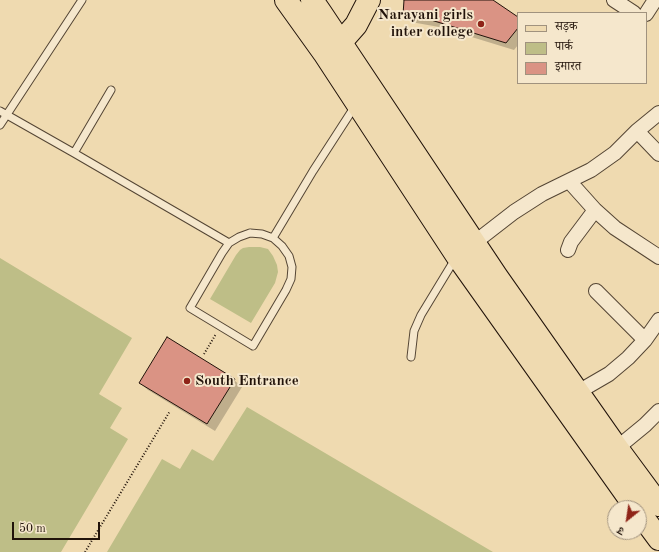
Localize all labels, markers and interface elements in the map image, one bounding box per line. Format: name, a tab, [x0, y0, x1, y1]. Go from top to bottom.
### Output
place label: Narayani girls inter college	[378, 6, 473, 41]
legend	[517, 12, 647, 84]
marker: Narayani girls inter college	[476, 19, 486, 29]
text: सड़क	[555, 21, 578, 33]
text: पार्क	[555, 41, 573, 53]
text: इमारत	[555, 61, 581, 73]
place label: South Entrance	[195, 372, 299, 390]
marker: South Entrance	[182, 376, 192, 386]
north arrow	[607, 500, 647, 540]
scale bar	[14, 514, 102, 540]
text: 50 m	[19, 523, 46, 535]
text: उ	[616, 524, 626, 536]

